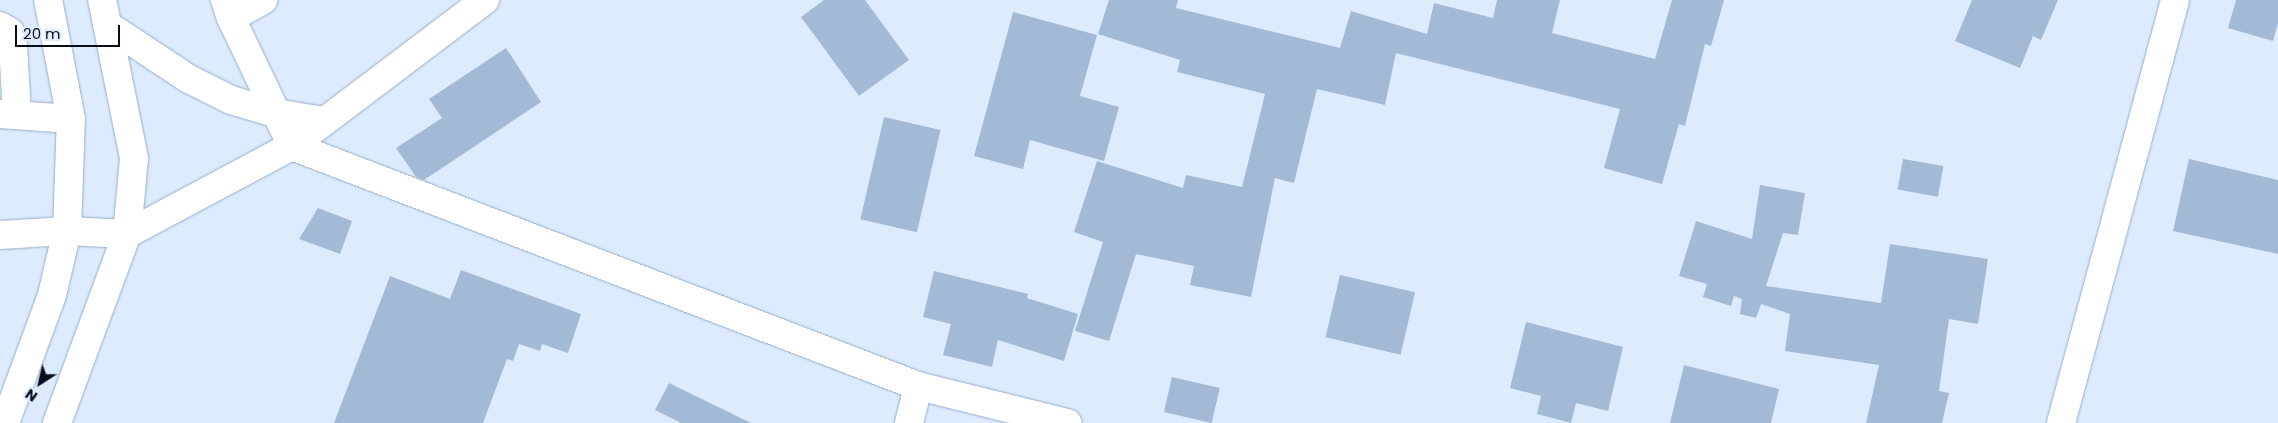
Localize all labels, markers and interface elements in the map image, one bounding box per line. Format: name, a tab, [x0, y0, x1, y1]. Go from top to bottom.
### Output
scale bar	[18, 15, 122, 47]
text: 20 m	[23, 23, 61, 44]
north arrow	[15, 358, 65, 408]
text: N	[21, 384, 41, 406]

